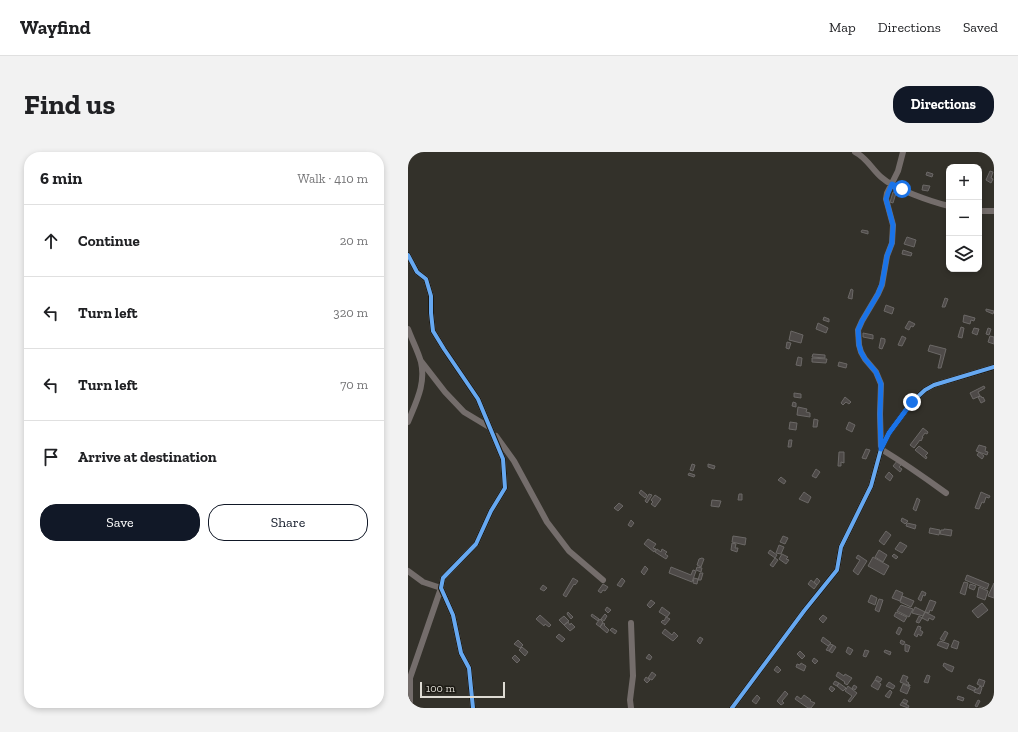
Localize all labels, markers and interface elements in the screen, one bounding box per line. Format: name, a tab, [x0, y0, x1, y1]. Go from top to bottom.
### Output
text: Wayfind	[20, 16, 91, 39]
text: Map	[829, 19, 856, 36]
text: Directions	[878, 19, 941, 36]
text: Saved	[963, 19, 998, 36]
button: Directions	[893, 86, 994, 123]
text: Find us	[24, 88, 115, 121]
map controls	[946, 164, 982, 272]
button: +	[946, 164, 982, 200]
text: 6 min	[40, 168, 82, 188]
text: Walk · 410 m	[298, 171, 368, 186]
route start	[893, 180, 911, 198]
button: −	[946, 200, 982, 236]
icon: ahead	[40, 230, 62, 252]
text: Continue	[78, 232, 140, 250]
text: 20 m	[340, 233, 368, 248]
button: layers	[946, 236, 982, 272]
icon: left	[40, 302, 62, 324]
text: Turn left	[78, 304, 138, 322]
text: 320 m	[333, 305, 368, 320]
icon: left	[40, 374, 62, 396]
text: Turn left	[78, 376, 138, 394]
text: 70 m	[340, 377, 368, 392]
route end	[903, 393, 921, 411]
icon: arrive	[40, 446, 62, 468]
text: Arrive at destination	[78, 448, 217, 466]
button: Save	[40, 504, 200, 541]
button: Share	[208, 504, 368, 541]
scale bar	[420, 680, 505, 699]
text: 100 m	[426, 682, 455, 695]

